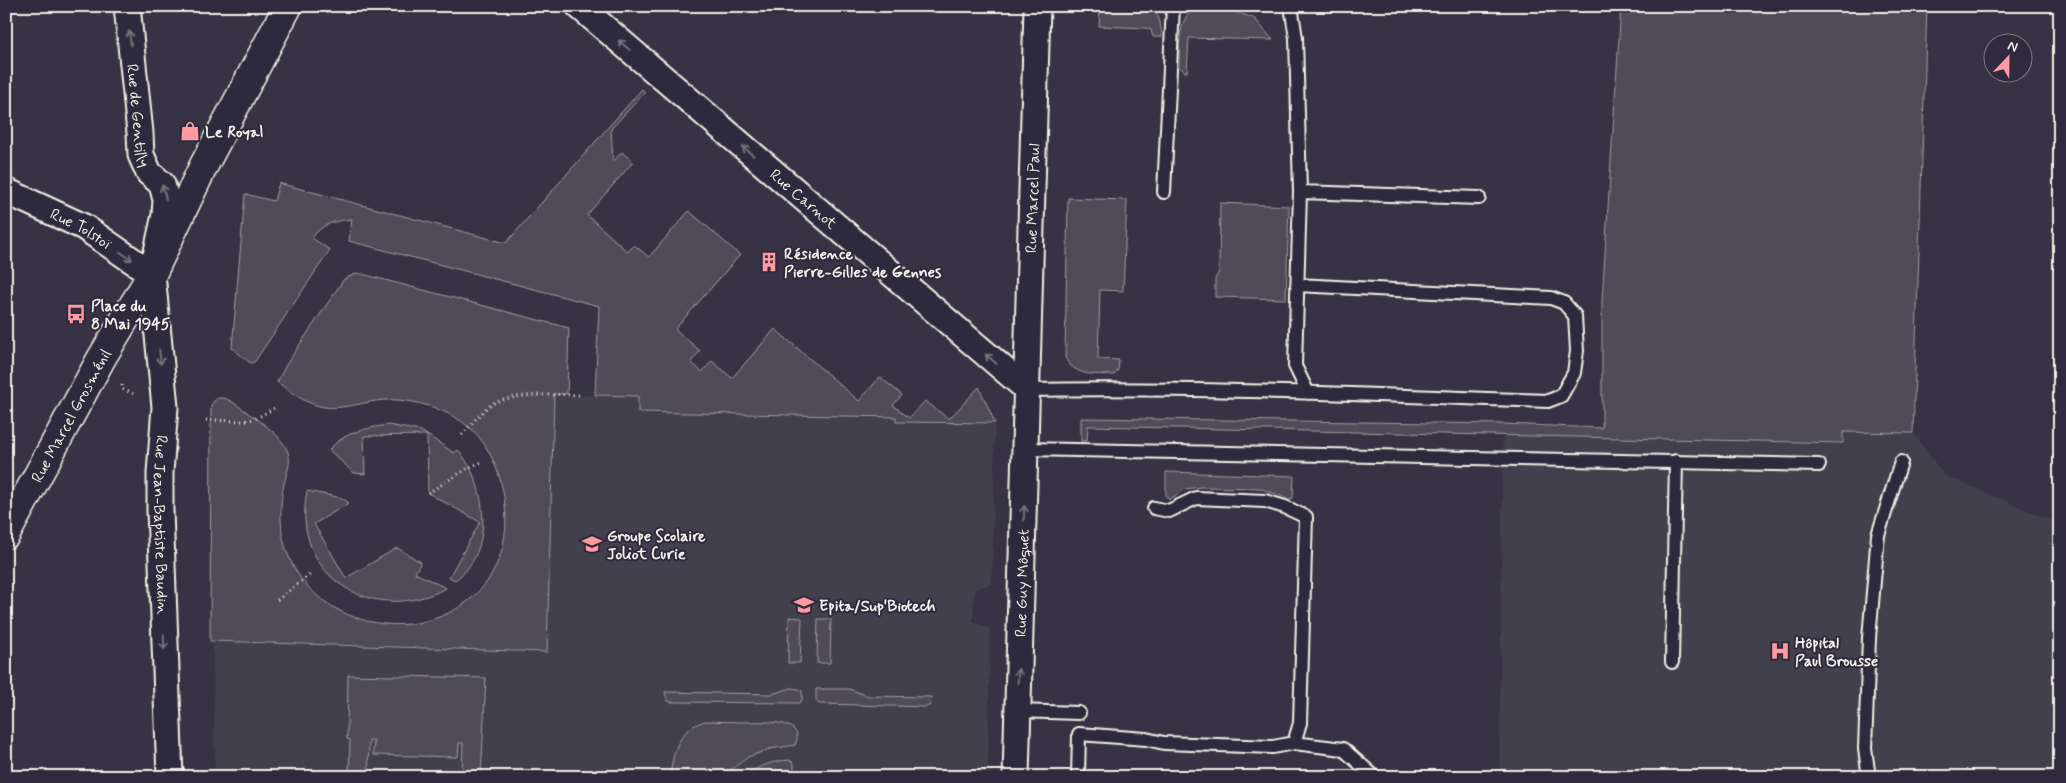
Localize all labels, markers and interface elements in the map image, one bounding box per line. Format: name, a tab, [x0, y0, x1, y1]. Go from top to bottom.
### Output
one-way arrow	[125, 31, 135, 47]
north arrow	[1984, 32, 2034, 82]
text: N	[2005, 37, 2020, 57]
one-way arrow	[618, 39, 631, 51]
street label: Rue de Gentilly	[121, 63, 154, 171]
shop icon: Le Royal	[179, 120, 201, 142]
place label: Le Royal	[205, 122, 264, 143]
street label: Rue Marcel Paul	[1021, 143, 1045, 253]
one-way arrow	[741, 145, 754, 156]
street label: Rue Carnot	[765, 165, 842, 235]
one-way arrow	[159, 184, 168, 200]
street label: Rue Tolstoï	[47, 204, 116, 255]
place label: Résidence Pierre-Gilles de Gennes	[784, 244, 942, 283]
one-way arrow	[118, 251, 132, 261]
building icon: Résidence Pierre-Gilles de Gennes	[758, 251, 780, 273]
place label: Place du 8 Mai 1945	[91, 296, 171, 335]
bus stop icon: Place du 8 Mai 1945	[65, 303, 87, 325]
street label: Rue Marcel Grosménil	[27, 345, 117, 487]
one-way arrow	[155, 349, 165, 365]
one-way arrow	[984, 353, 997, 365]
street label: Rue Jean-Baptiste Baudin	[148, 434, 173, 615]
one-way arrow	[1019, 505, 1029, 522]
place label: Groupe Scolaire Joliot Curie	[607, 526, 706, 565]
street label: Rue Guy Môquet	[1011, 529, 1035, 637]
school or university icon: Groupe Scolaire Joliot Curie	[581, 533, 603, 555]
school or university icon: Epita/Sup'Biotech	[793, 594, 815, 616]
place label: Epita/Sup'Biotech	[819, 596, 936, 617]
one-way arrow	[160, 633, 169, 649]
place label: Hôpital Paul Brousse	[1795, 633, 1878, 672]
hospital icon: Hôpital Paul Brousse	[1769, 640, 1791, 662]
one-way arrow	[1014, 668, 1023, 684]

